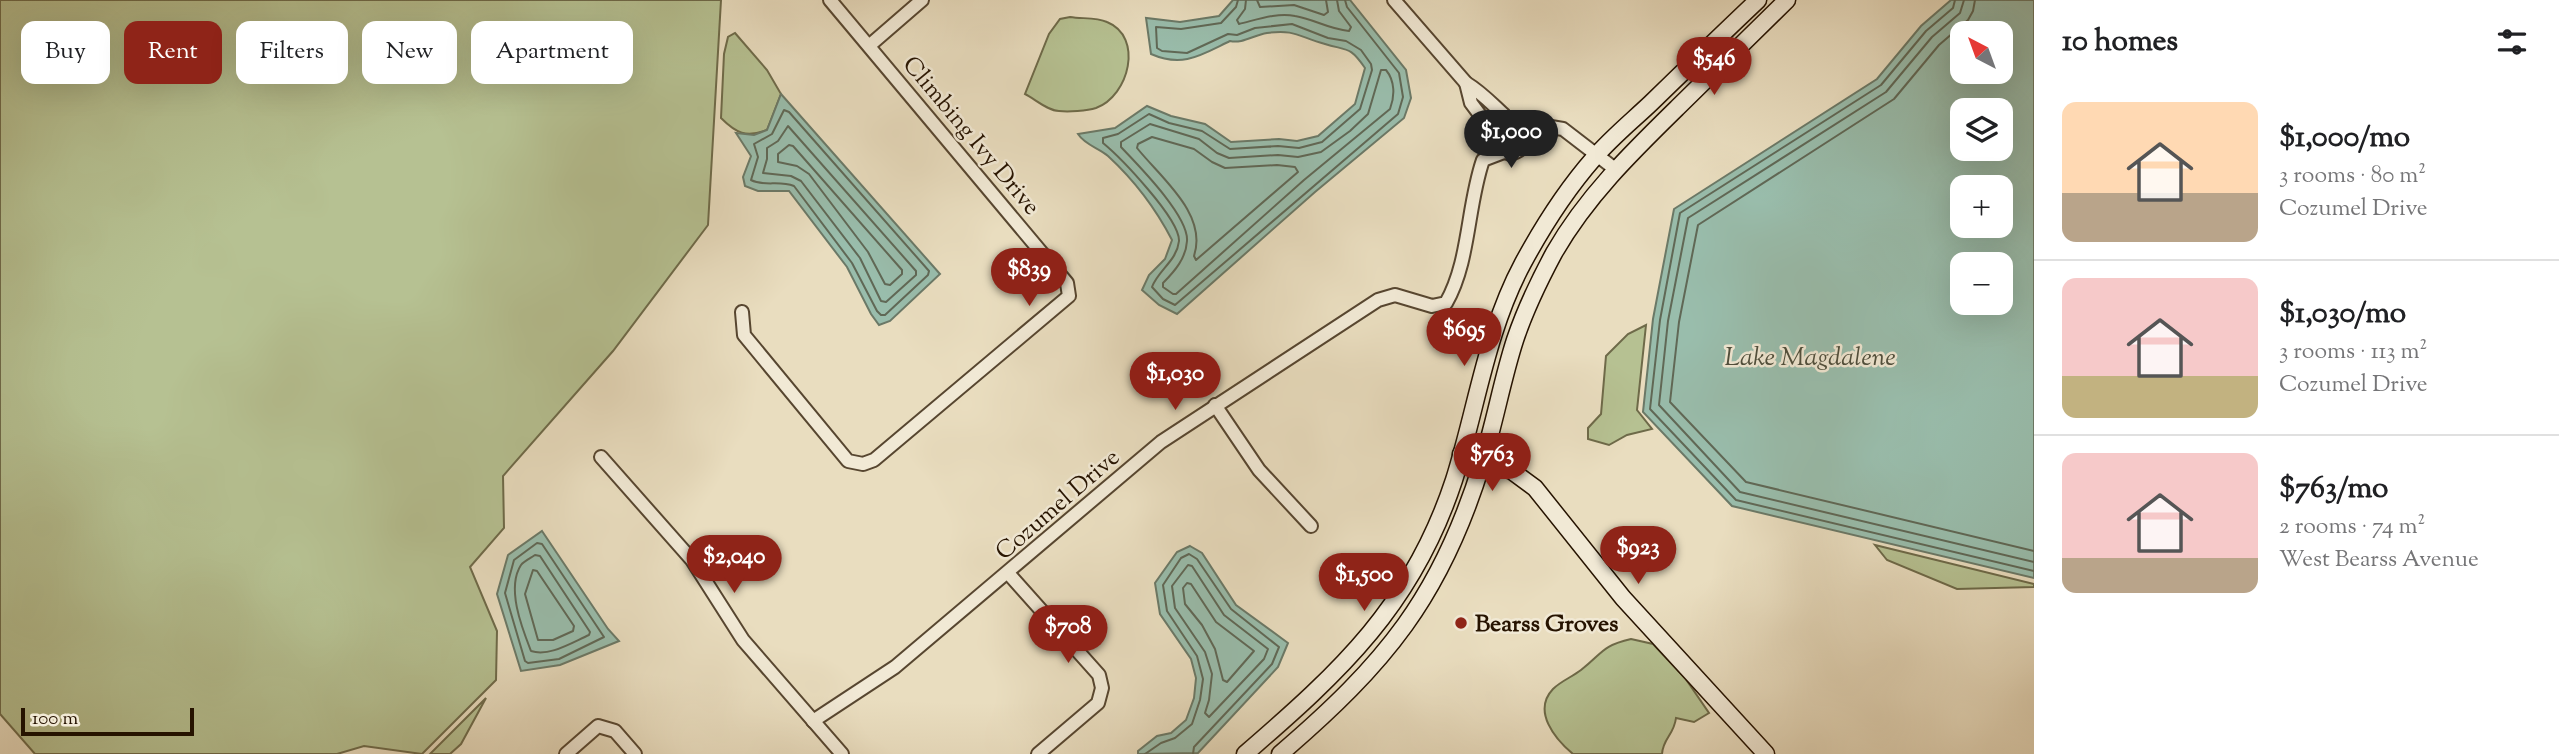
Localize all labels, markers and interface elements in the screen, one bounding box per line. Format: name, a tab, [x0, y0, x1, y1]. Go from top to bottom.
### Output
chip: Buy	[21, 21, 110, 84]
chip: Rent	[124, 21, 222, 84]
chip: Filters	[236, 21, 348, 84]
chip: New	[362, 21, 457, 84]
chip: Apartment	[471, 21, 633, 84]
north arrow	[1950, 21, 2012, 84]
map controls	[1950, 21, 2013, 315]
text: 10 homes	[2062, 21, 2178, 64]
icon: filters	[2493, 23, 2531, 61]
pin: $546	[1673, 38, 1755, 97]
text: $546	[1693, 43, 1735, 76]
street label: Climbing Ivy Drive	[894, 49, 1047, 223]
button: layers	[1950, 98, 2013, 161]
pin: $1,000	[1454, 110, 1568, 170]
text: $1,000	[1480, 116, 1542, 149]
text: $1,000/mo	[2279, 117, 2410, 160]
icon: home	[2118, 130, 2202, 214]
text: 3 rooms · 80 m²	[2279, 160, 2426, 193]
button: +	[1950, 175, 2013, 238]
text: Cozumel Drive	[2279, 193, 2427, 226]
pin: $839	[988, 248, 1070, 308]
button: −	[1950, 252, 2013, 315]
text: $839	[1007, 254, 1051, 287]
text: $1,030/mo	[2279, 293, 2406, 336]
icon: home	[2118, 306, 2202, 390]
pin: $695	[1423, 308, 1505, 368]
text: $695	[1443, 314, 1485, 347]
text: 3 rooms · 113 m²	[2279, 336, 2427, 369]
water label: Lake Magdalene	[1724, 340, 1896, 377]
pin: $1,030	[1118, 352, 1232, 412]
text: $1,030	[1146, 358, 1204, 391]
text: Cozumel Drive	[2279, 369, 2427, 402]
pin: $763	[1451, 434, 1533, 493]
text: $763	[1470, 439, 1514, 472]
street label: Cozumel Drive	[989, 442, 1128, 569]
text: $763/mo	[2279, 468, 2388, 511]
icon: home	[2118, 481, 2202, 565]
text: 2 rooms · 74 m²	[2279, 511, 2425, 544]
pin: $923	[1597, 526, 1679, 586]
text: $923	[1616, 532, 1660, 565]
pin: $2,040	[677, 536, 791, 595]
text: $2,040	[703, 541, 765, 574]
text: West Bearss Avenue	[2279, 544, 2479, 577]
pin: $1,500	[1307, 554, 1421, 613]
text: $1,500	[1335, 559, 1393, 592]
pin: $708	[1027, 606, 1109, 665]
place label: Bearss Groves	[1475, 608, 1619, 642]
text: $708	[1044, 611, 1092, 644]
marker: Bearss Groves	[1453, 615, 1469, 631]
scale bar	[21, 705, 194, 737]
text: 100 m	[32, 706, 78, 733]

